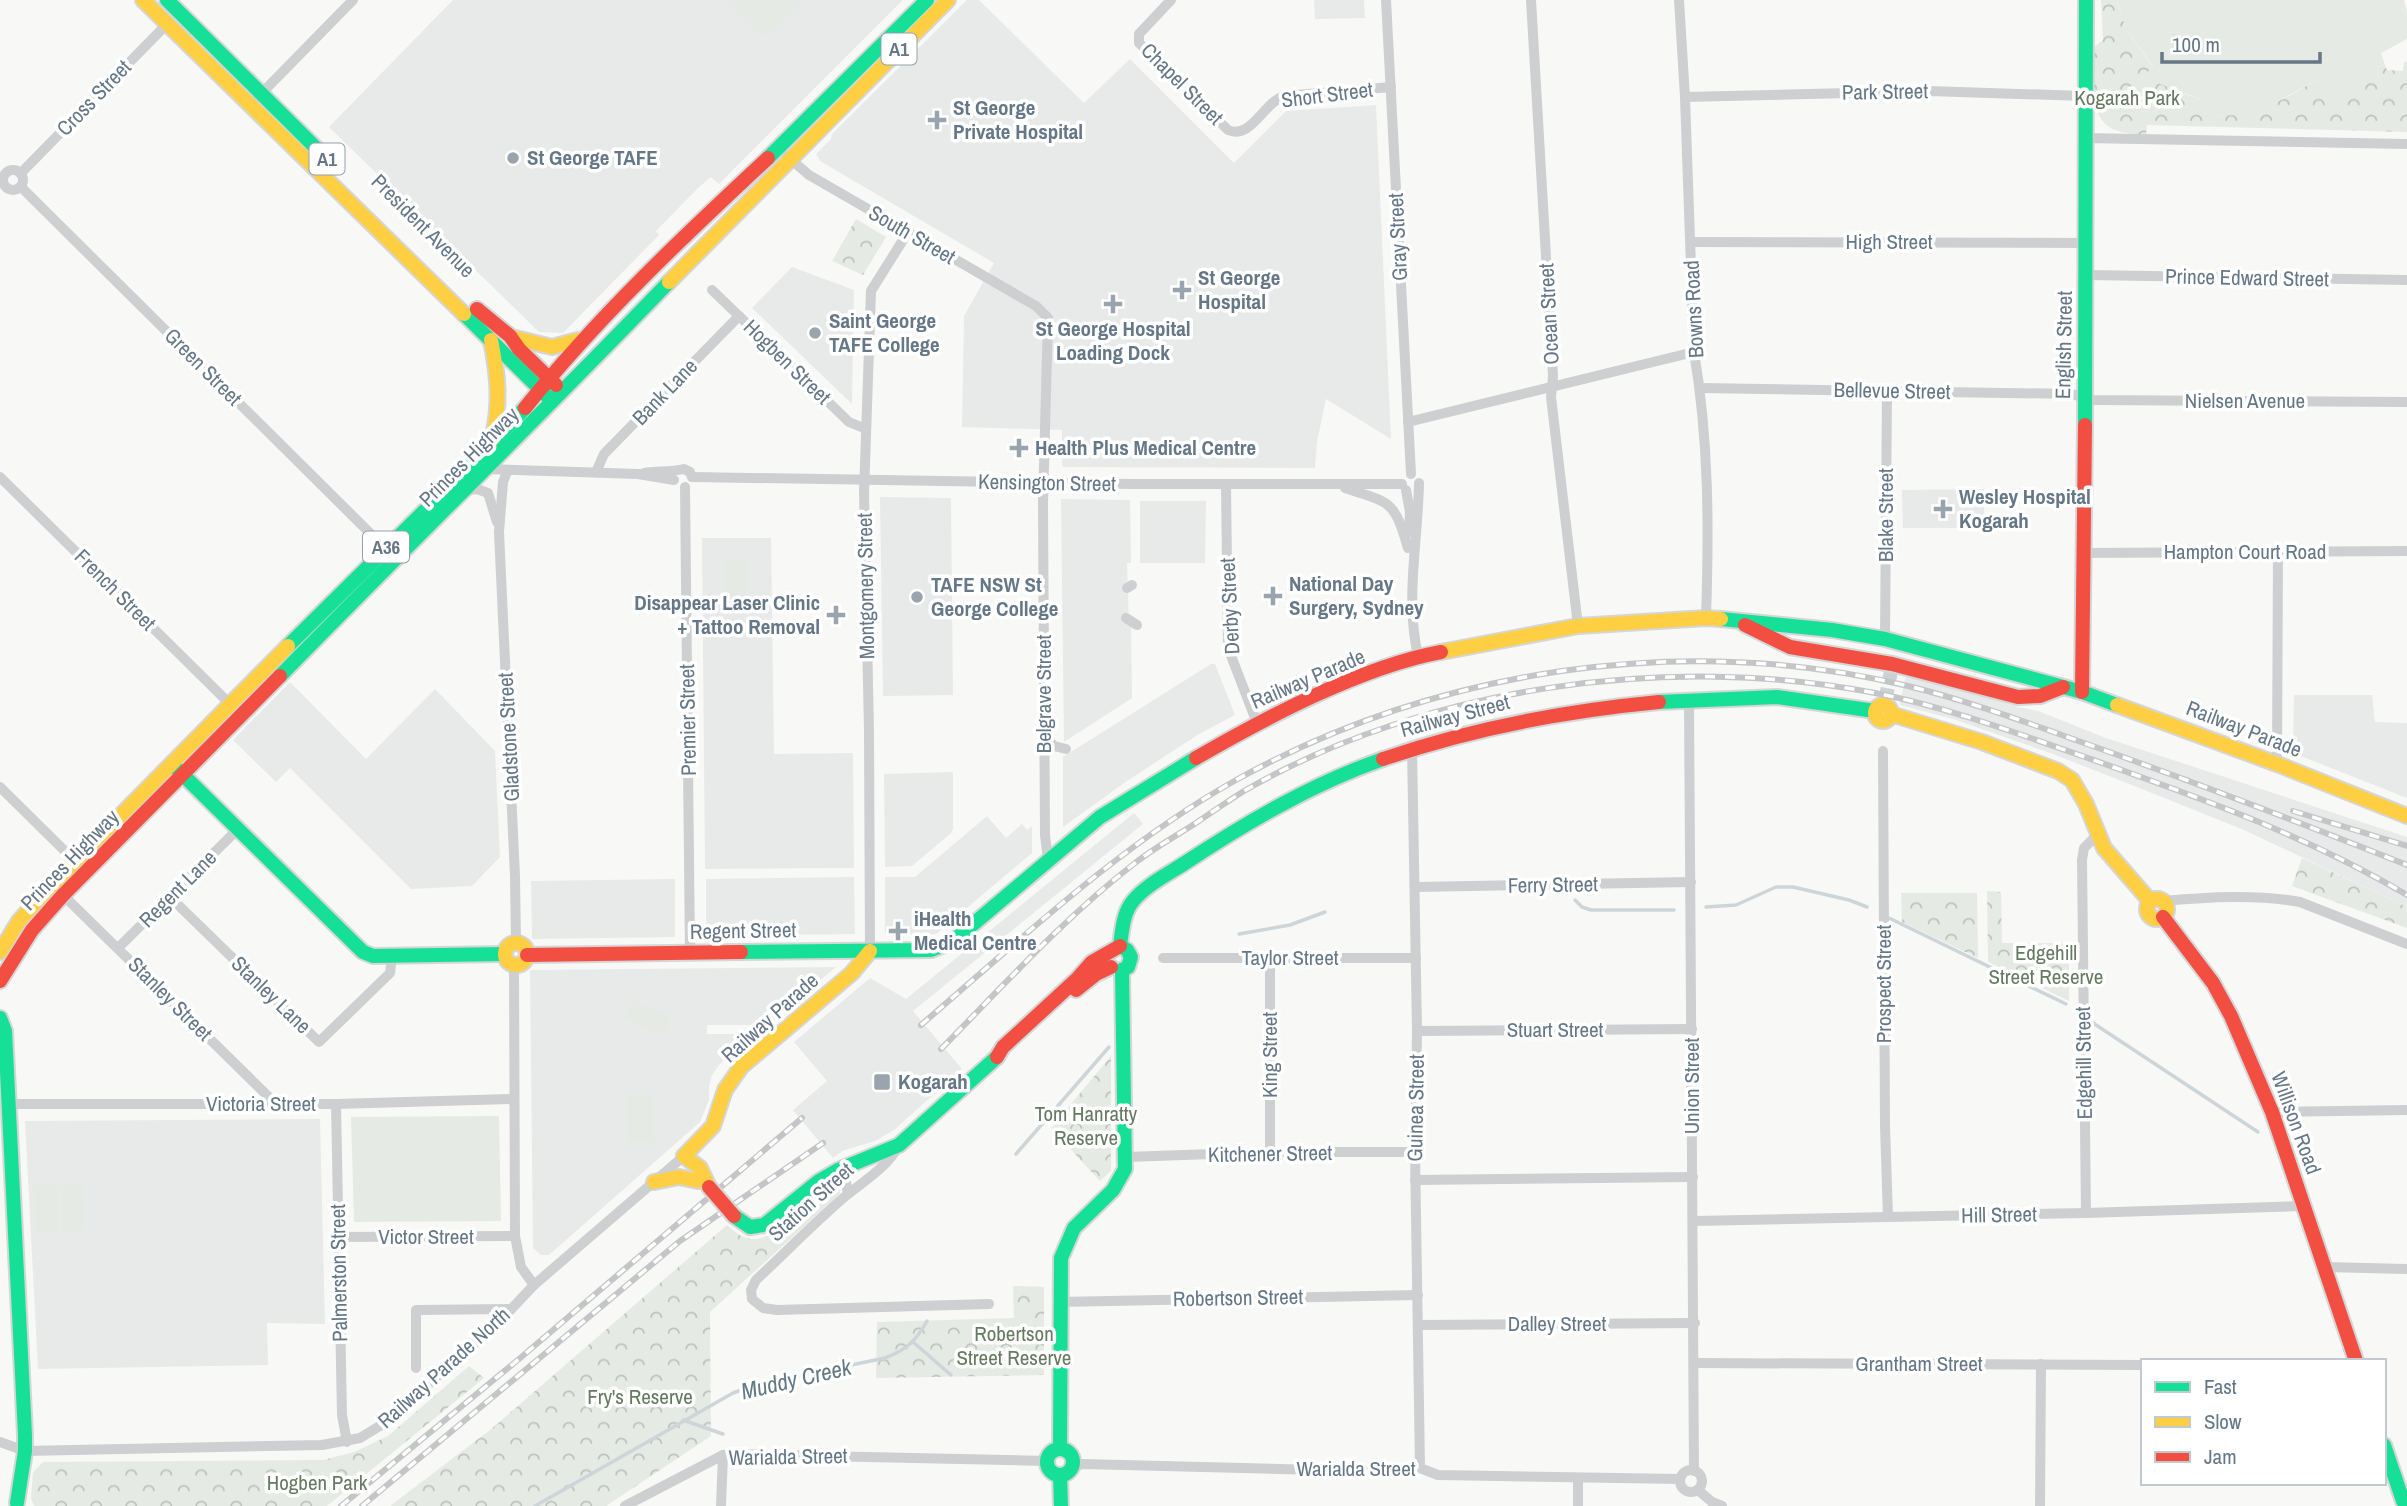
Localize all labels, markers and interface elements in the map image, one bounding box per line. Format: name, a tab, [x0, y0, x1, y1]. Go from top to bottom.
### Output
scale bar	[2162, 21, 2320, 65]
text: 100 m	[2172, 30, 2220, 59]
road number: A1	[881, 34, 916, 64]
street label: Chapel Street	[1135, 36, 1230, 131]
street label: Cross Street	[50, 53, 137, 142]
street label: Short Street	[1280, 74, 1375, 114]
street label: Park Street	[1842, 76, 1929, 107]
park label: Kogarah Park	[2074, 83, 2180, 112]
place label: St George Private Hospital	[953, 93, 1083, 146]
marker: St George Private Hospital	[927, 110, 947, 130]
place label: St George TAFE	[527, 143, 658, 172]
road number: A1	[310, 144, 344, 174]
marker: St George TAFE	[505, 150, 521, 166]
street label: President Avenue	[365, 167, 482, 284]
street label: Gray Street	[1381, 192, 1414, 282]
street label: South Street	[864, 198, 961, 271]
street label: High Street	[1845, 227, 1933, 256]
street label: Bowns Road	[1676, 260, 1711, 359]
street label: Ocean Street	[1531, 262, 1566, 365]
street label: Prince Edward Street	[2165, 262, 2329, 293]
place label: St George Hospital	[1198, 263, 1280, 316]
marker: St George Hospital	[1172, 280, 1192, 300]
street label: English Street	[2048, 290, 2079, 399]
marker: St George Hospital Loading Dock	[1103, 294, 1123, 314]
place label: Saint George TAFE College	[829, 306, 940, 359]
street label: Hogben Street	[737, 313, 838, 411]
place label: St George Hospital Loading Dock	[1035, 314, 1191, 367]
street label: Green Street	[158, 322, 249, 412]
marker: Saint George TAFE College	[807, 325, 823, 341]
street label: Bank Lane	[626, 352, 704, 431]
street label: Bellevue Street	[1833, 375, 1951, 406]
street label: Nielsen Avenue	[2185, 386, 2305, 415]
street label: Princes Highway	[412, 400, 525, 513]
place label: Health Plus Medical Centre	[1035, 433, 1256, 462]
marker: Health Plus Medical Centre	[1009, 438, 1029, 458]
street label: Kensington Street	[978, 467, 1116, 498]
street label: Blake Street	[1871, 468, 1900, 562]
place label: Wesley Hospital Kogarah	[1959, 482, 2091, 535]
marker: Wesley Hospital Kogarah	[1933, 499, 1953, 519]
street label: Montgomery Street	[850, 512, 881, 659]
road number: A36	[363, 532, 409, 562]
street label: Hampton Court Road	[2164, 537, 2326, 566]
street label: French Street	[68, 543, 163, 637]
street label: Derby Street	[1212, 557, 1247, 655]
place label: National Day Surgery, Sydney	[1289, 569, 1424, 622]
place label: TAFE NSW St George College	[931, 570, 1058, 623]
marker: National Day Surgery, Sydney	[1263, 586, 1283, 606]
place label: Disappear Laser Clinic + Tattoo Removal	[634, 588, 820, 641]
marker: TAFE NSW St George College	[909, 589, 925, 605]
marker: Disappear Laser Clinic + Tattoo Removal	[826, 605, 846, 625]
street label: Belgrave Street	[1029, 634, 1058, 753]
street label: Railway Parade	[1246, 641, 1369, 716]
street label: Premier Street	[672, 664, 703, 776]
street label: Gladstone Street	[491, 672, 526, 802]
street label: Railway Street	[1397, 687, 1513, 744]
street label: Railway Parade	[2182, 693, 2306, 764]
street label: Princes Highway	[14, 802, 126, 917]
street label: Regent Lane	[133, 844, 223, 934]
street label: Ferry Street	[1508, 869, 1598, 900]
place label: iHealth Medical Centre	[914, 904, 1037, 957]
street label: Regent Street	[690, 915, 797, 946]
marker: iHealth Medical Centre	[888, 921, 908, 941]
street label: Prospect Street	[1869, 924, 1898, 1043]
park label: Edgehill Street Reserve	[1989, 938, 2103, 991]
street label: Taylor Street	[1242, 943, 1339, 972]
street label: Stanley Lane	[225, 949, 318, 1040]
street label: Stanley Street	[122, 950, 219, 1047]
street label: Railway Parade	[715, 966, 825, 1069]
street label: Edgehill Street	[2068, 1006, 2099, 1120]
street label: King Street	[1255, 1012, 1284, 1098]
street label: Stuart Street	[1507, 1015, 1604, 1044]
street label: Union Street	[1677, 1037, 1706, 1134]
street label: Guinea Street	[1400, 1054, 1431, 1162]
place label: Kogarah	[898, 1067, 968, 1096]
street label: Willison Road	[2265, 1068, 2328, 1178]
marker: Kogarah	[872, 1072, 892, 1092]
street label: Victoria Street	[206, 1089, 316, 1118]
park label: Tom Hanratty Reserve	[1035, 1099, 1138, 1152]
street label: Kitchener Street	[1208, 1138, 1333, 1169]
street label: Station Street	[762, 1155, 860, 1248]
street label: Hill Street	[1961, 1199, 2037, 1230]
street label: Palmerston Street	[323, 1204, 354, 1342]
street label: Victor Street	[378, 1222, 474, 1251]
street label: Robertson Street	[1173, 1282, 1304, 1313]
street label: Railway Parade North	[371, 1300, 516, 1435]
street label: Dalley Street	[1508, 1309, 1606, 1338]
park label: Robertson Street Reserve	[957, 1319, 1071, 1372]
street label: Grantham Street	[1855, 1349, 1983, 1378]
water label: Muddy Creek	[738, 1350, 856, 1406]
legend	[2141, 1359, 2386, 1485]
text: Fast	[2204, 1372, 2237, 1401]
park label: Fry's Reserve	[587, 1382, 693, 1411]
text: Slow	[2204, 1407, 2242, 1436]
street label: Warialda Street	[728, 1441, 848, 1472]
text: Jam	[2204, 1442, 2237, 1471]
street label: Warialda Street	[1296, 1454, 1416, 1483]
park label: Hogben Park	[267, 1468, 368, 1497]

